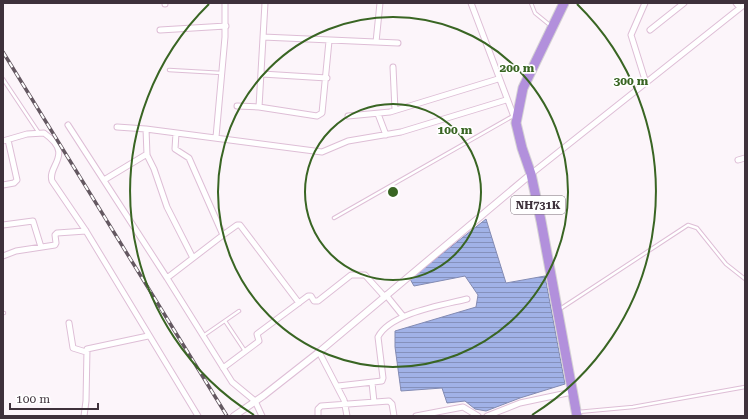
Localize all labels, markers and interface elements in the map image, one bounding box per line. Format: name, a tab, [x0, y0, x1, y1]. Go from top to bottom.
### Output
text: 200 m	[500, 61, 535, 75]
text: 300 m	[614, 74, 649, 88]
text: 100 m	[438, 123, 473, 137]
centre of rings	[386, 185, 400, 199]
road number: NH731K	[511, 196, 565, 214]
scale bar	[10, 385, 98, 411]
text: 100 m	[16, 392, 50, 406]

